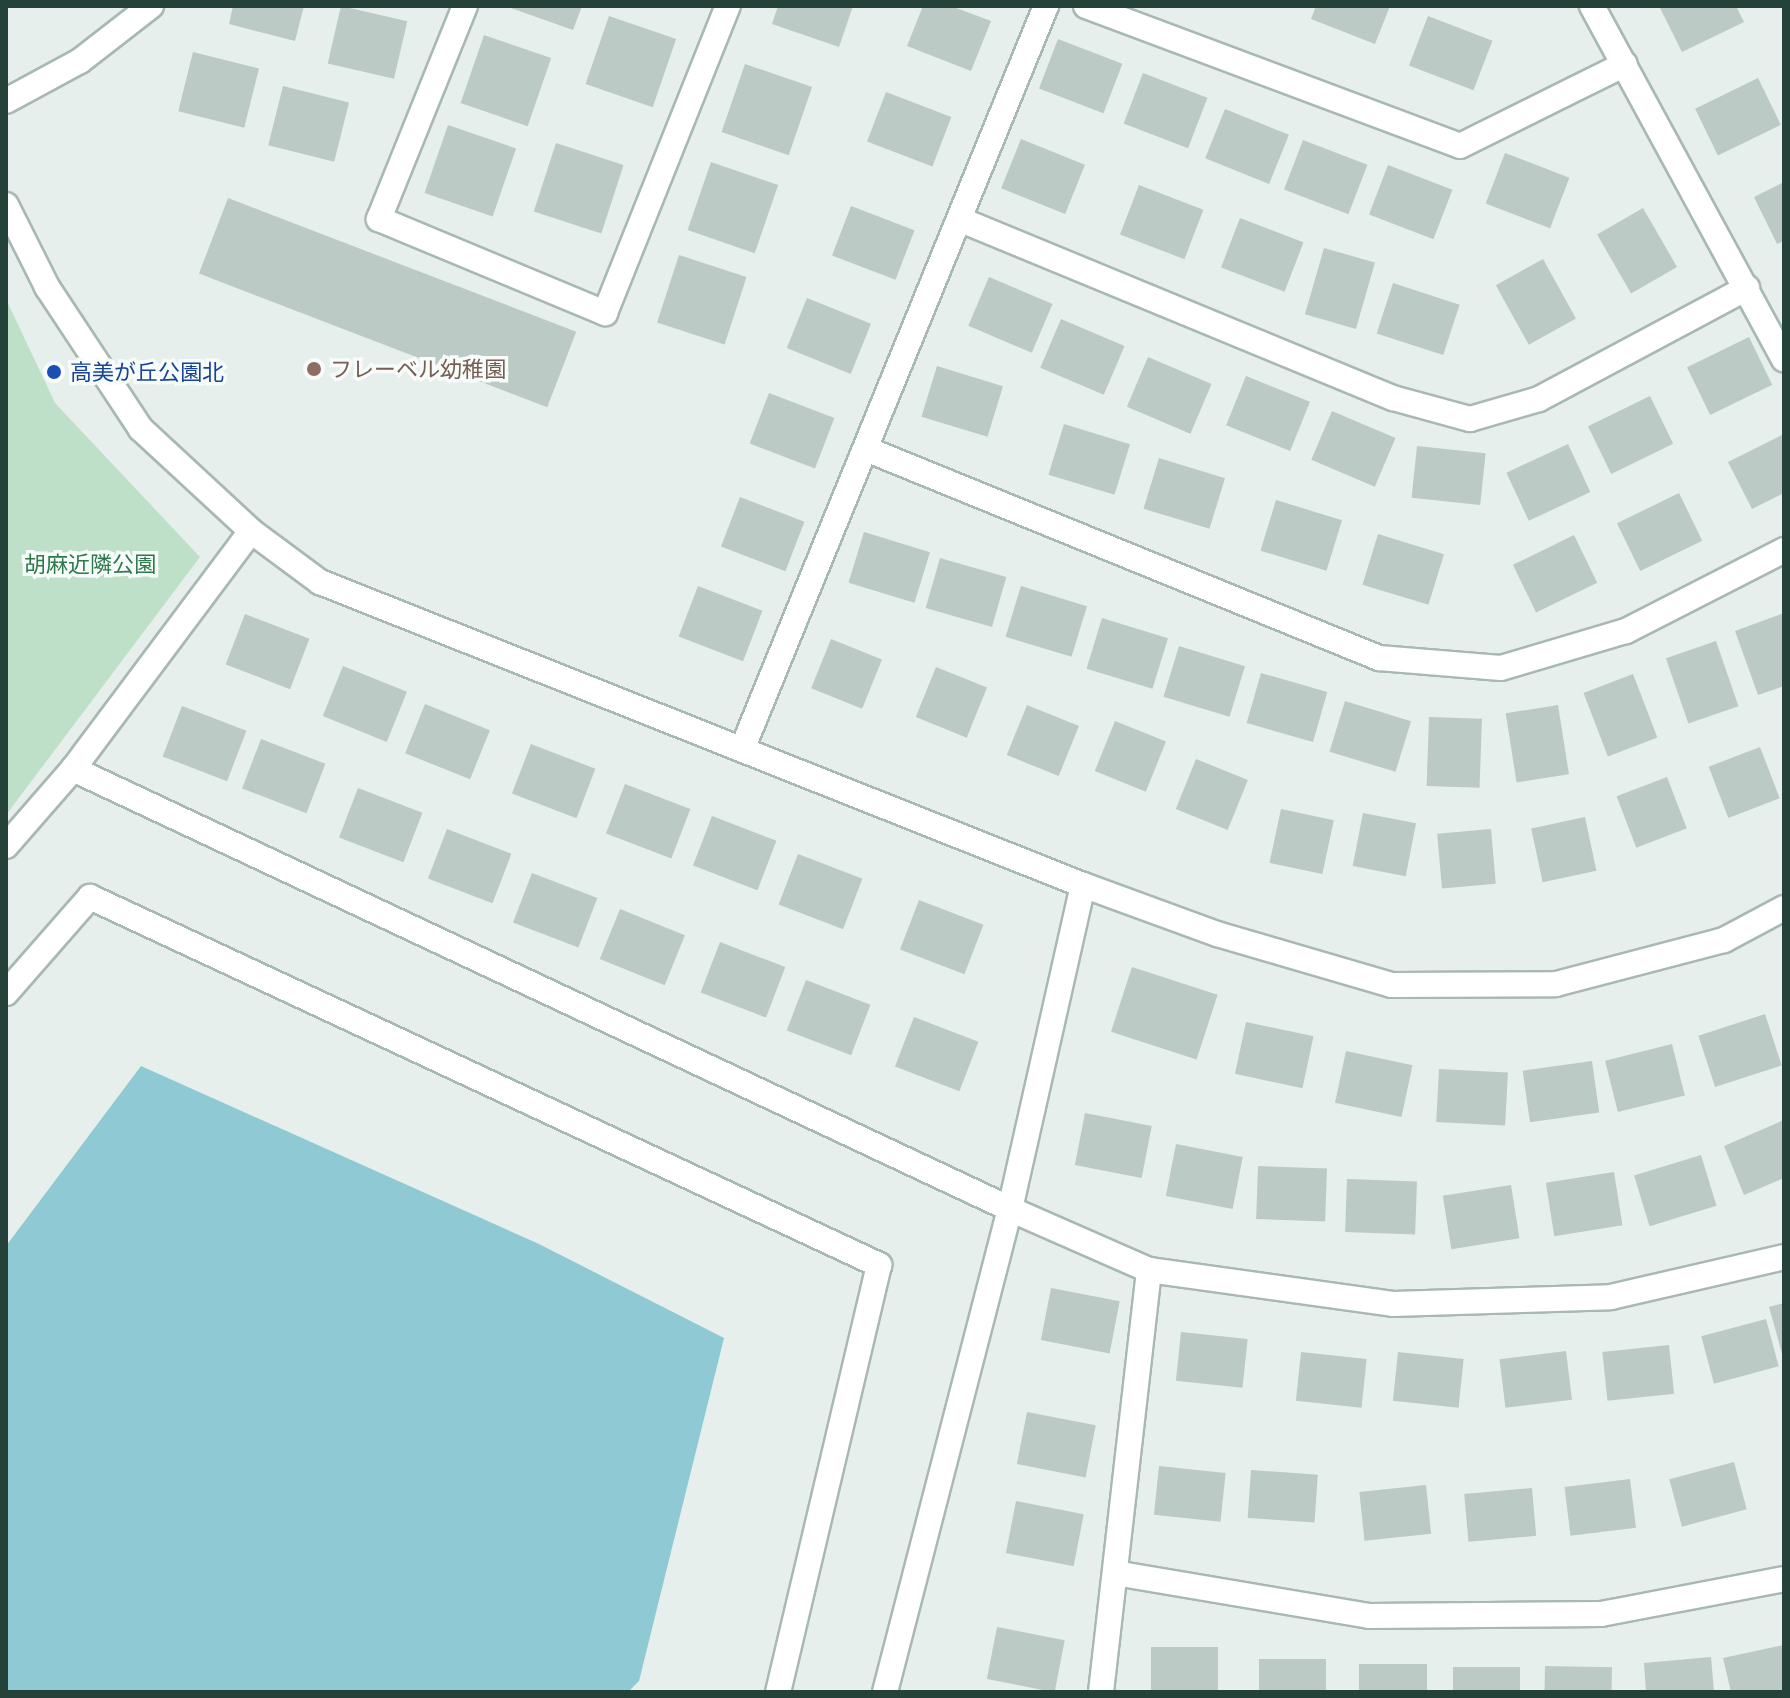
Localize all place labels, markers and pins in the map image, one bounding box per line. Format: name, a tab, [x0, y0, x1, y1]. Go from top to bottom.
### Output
place label: フレーベル幼稚園	[330, 356, 506, 382]
place label: 高美が丘公園北	[70, 359, 224, 385]
marker: フレーベル幼稚園	[305, 360, 323, 378]
marker: 高美が丘公園北	[45, 363, 63, 381]

